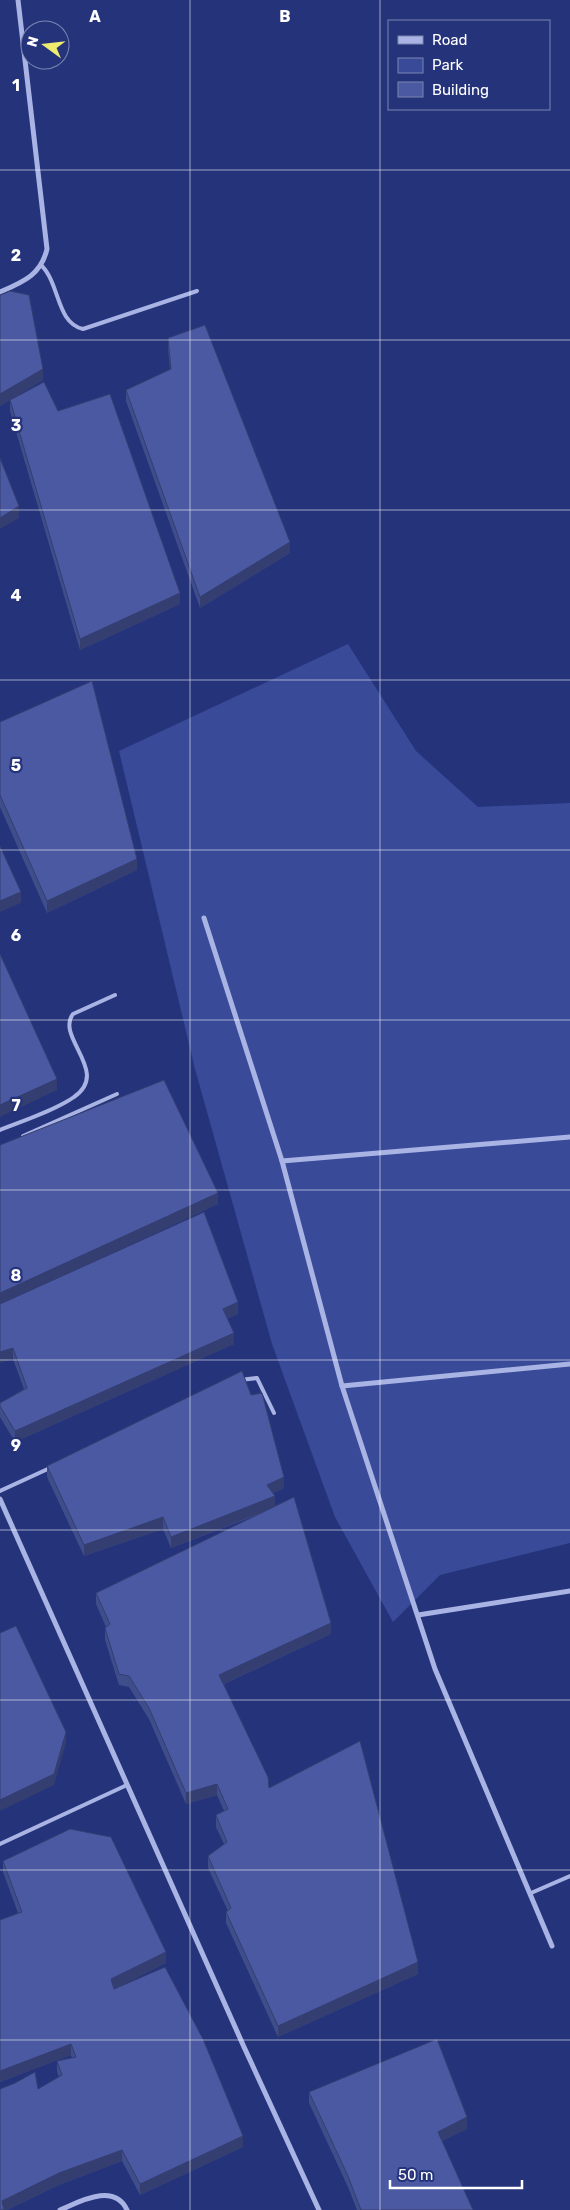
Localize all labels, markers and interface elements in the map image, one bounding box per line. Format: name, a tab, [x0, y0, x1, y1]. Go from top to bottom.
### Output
text: A	[89, 7, 101, 26]
text: B	[279, 7, 291, 26]
north arrow	[20, 20, 70, 70]
legend	[388, 20, 550, 110]
text: Road	[432, 31, 468, 49]
text: N	[23, 35, 42, 49]
text: Park	[432, 56, 463, 74]
text: 1	[12, 76, 20, 95]
text: Building	[432, 81, 489, 99]
text: 2	[11, 246, 21, 265]
text: 3	[11, 416, 21, 435]
text: 4	[11, 586, 22, 605]
text: 5	[11, 756, 21, 775]
text: 6	[11, 926, 21, 945]
text: 7	[11, 1096, 21, 1115]
text: 8	[11, 1266, 22, 1285]
text: 9	[11, 1436, 21, 1455]
scale bar	[390, 2158, 522, 2190]
text: 50 m	[398, 2166, 433, 2184]

